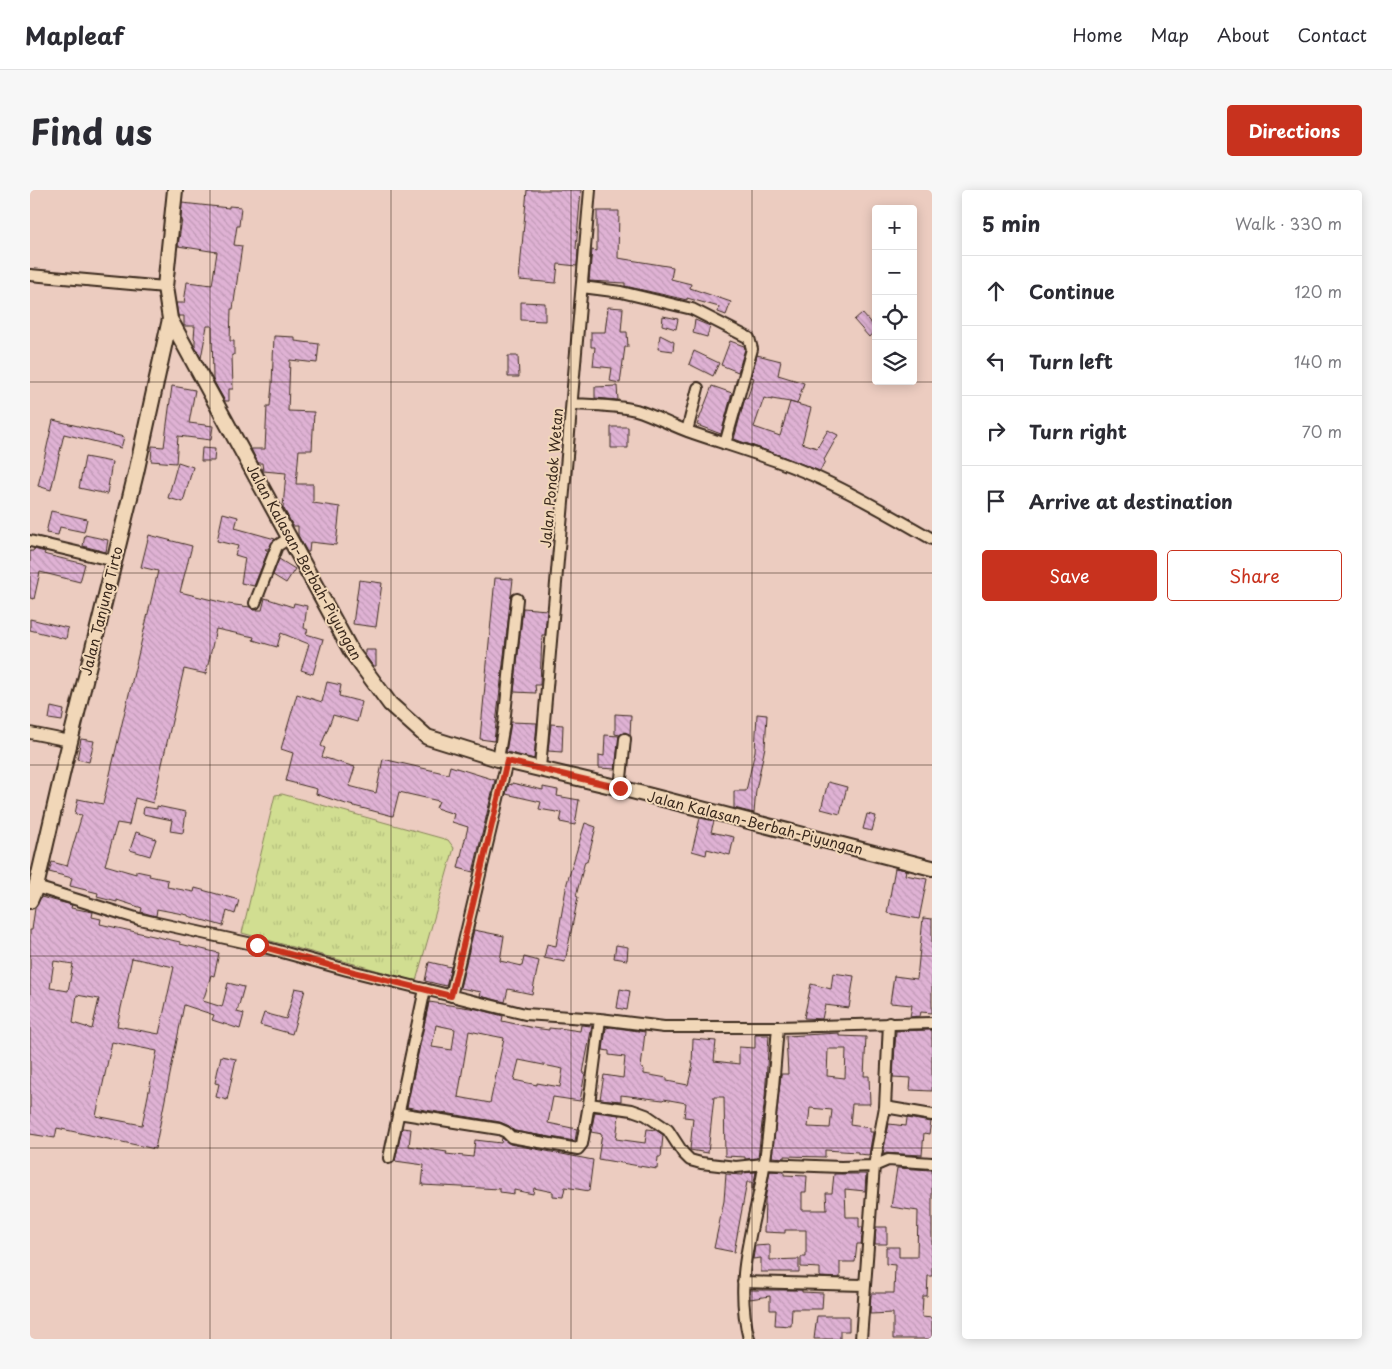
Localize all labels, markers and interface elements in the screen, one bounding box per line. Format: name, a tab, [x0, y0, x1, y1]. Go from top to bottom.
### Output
text: Mapleaf	[25, 17, 124, 53]
text: Home	[1072, 21, 1122, 48]
text: Map	[1150, 21, 1189, 48]
text: About	[1217, 21, 1269, 48]
text: Contact	[1297, 21, 1367, 48]
text: Find us	[30, 104, 152, 157]
button: Directions	[1227, 105, 1362, 156]
map controls	[872, 205, 917, 385]
button: +	[872, 205, 917, 250]
text: 5 min	[982, 207, 1040, 239]
text: Walk · 330 m	[1235, 211, 1342, 235]
button: −	[872, 250, 917, 295]
icon: ahead	[982, 277, 1010, 305]
text: Continue	[1029, 277, 1115, 305]
text: 120 m	[1295, 279, 1342, 303]
button: locate	[872, 295, 917, 340]
button: layers	[872, 340, 917, 385]
icon: left	[982, 347, 1010, 375]
text: Turn left	[1029, 347, 1113, 375]
text: 140 m	[1294, 349, 1342, 373]
street label: Jalan Pondok Wetan	[535, 407, 568, 549]
icon: right	[982, 417, 1010, 445]
text: Turn right	[1029, 417, 1127, 445]
text: 70 m	[1302, 419, 1342, 443]
street label: Jalan Kalasan-Berbah-Piyungan	[242, 460, 367, 664]
icon: arrive	[982, 487, 1010, 515]
text: Arrive at destination	[1029, 487, 1233, 515]
street label: Jalan Tanjung Tirto	[75, 544, 128, 678]
button: Save	[982, 550, 1157, 601]
button: Share	[1167, 550, 1342, 601]
route end	[609, 777, 632, 800]
street label: Jalan Kalasan-Berbah-Piyungan	[645, 786, 865, 860]
route start	[246, 934, 269, 957]

